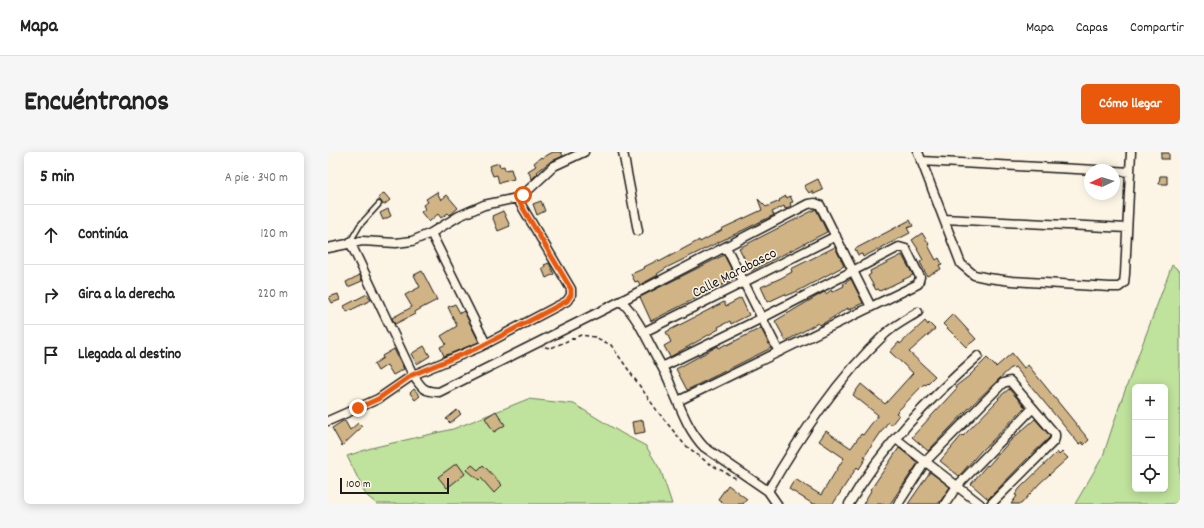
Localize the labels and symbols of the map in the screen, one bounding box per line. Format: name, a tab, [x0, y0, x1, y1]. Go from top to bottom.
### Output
north arrow	[1084, 164, 1120, 200]
route start	[514, 186, 532, 204]
street label: Calle Marabasco	[689, 243, 781, 305]
route end	[349, 399, 367, 417]
scale bar	[340, 476, 449, 495]

